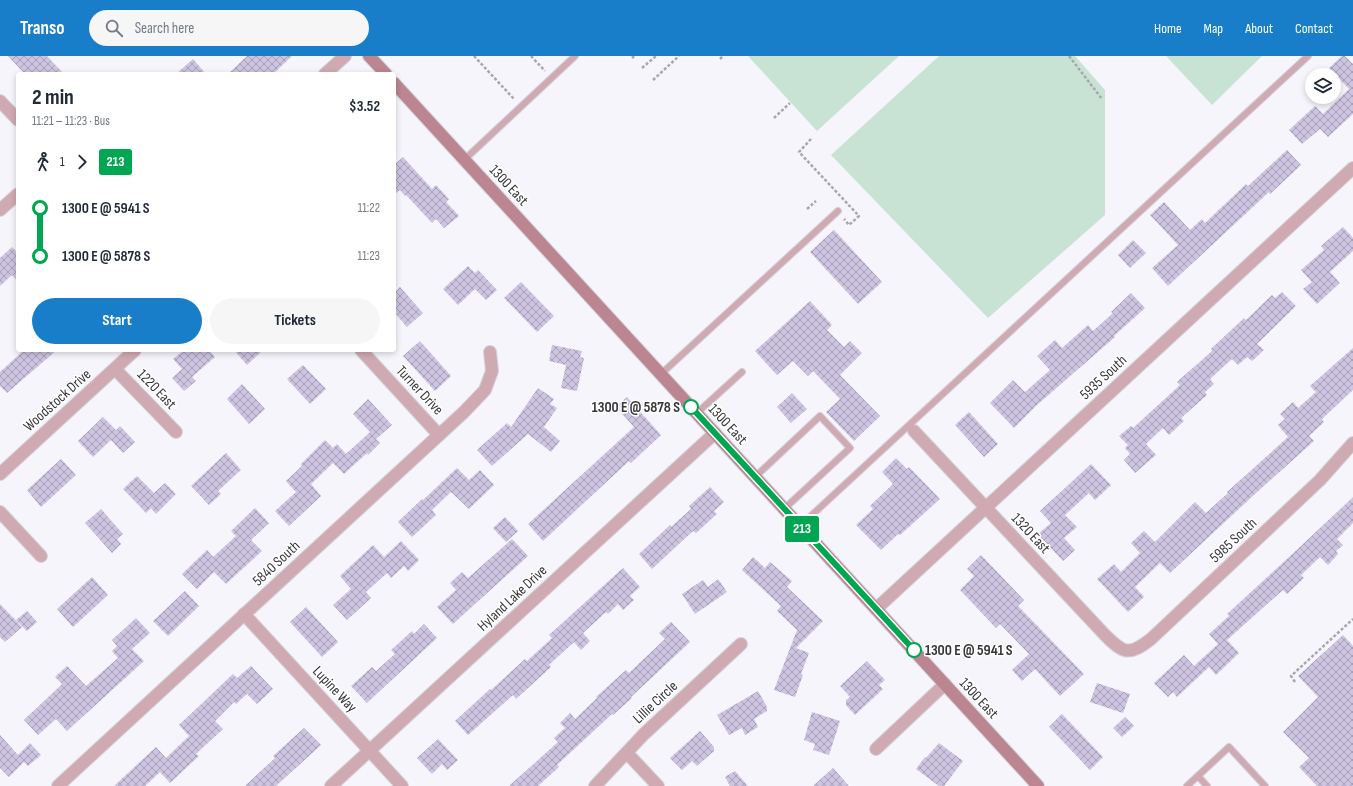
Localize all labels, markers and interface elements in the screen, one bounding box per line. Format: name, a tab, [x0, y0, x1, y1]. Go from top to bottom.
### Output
search box	[89, 10, 369, 46]
text: Transo	[20, 17, 65, 40]
icon: search	[103, 17, 125, 39]
text: Search here	[135, 19, 194, 38]
text: Home	[1154, 20, 1182, 37]
text: Map	[1204, 20, 1223, 37]
text: About	[1245, 20, 1273, 37]
text: Contact	[1295, 20, 1333, 37]
map controls	[1305, 68, 1341, 104]
button: layers	[1305, 68, 1341, 104]
text: 2 min	[32, 84, 74, 111]
text: $3.52	[349, 97, 380, 116]
text: 11:21 – 11:23 · Bus	[32, 113, 110, 129]
icon: walk	[32, 151, 54, 173]
icon: forward	[71, 151, 93, 173]
text: 213	[107, 153, 124, 170]
text: 1	[60, 154, 65, 170]
street label: 1300 East	[485, 161, 533, 210]
text: 1300 E @ 5941 S	[62, 199, 150, 218]
text: 11:22	[358, 200, 380, 216]
text: 1300 E @ 5878 S	[62, 247, 150, 266]
text: 11:23	[358, 248, 380, 264]
button: Start	[32, 298, 202, 344]
button: Tickets	[210, 298, 380, 344]
street label: 5935 South	[1076, 351, 1131, 404]
street label: Turner Drive	[392, 362, 447, 419]
street label: Woodstock Drive	[20, 365, 95, 436]
street label: 1220 East	[133, 365, 181, 414]
place label: 1300 E @ 5878 S	[592, 398, 680, 417]
marker: 1300 E @ 5878 S	[683, 399, 699, 415]
street label: 1300 East	[704, 400, 752, 449]
street label: 1320 East	[1007, 509, 1054, 558]
street label: 5985 South	[1206, 514, 1261, 567]
line badge: 213	[779, 516, 825, 542]
text: 213	[793, 520, 811, 537]
street label: 5840 South	[249, 537, 304, 590]
street label: Hyland Lake Drive	[474, 561, 551, 635]
place label: 1300 E @ 5941 S	[925, 641, 1013, 660]
marker: 1300 E @ 5941 S	[906, 642, 922, 658]
street label: Lupine Way	[308, 662, 361, 717]
street label: 1300 East	[955, 674, 1003, 723]
street label: Lillie Circle	[629, 677, 682, 728]

